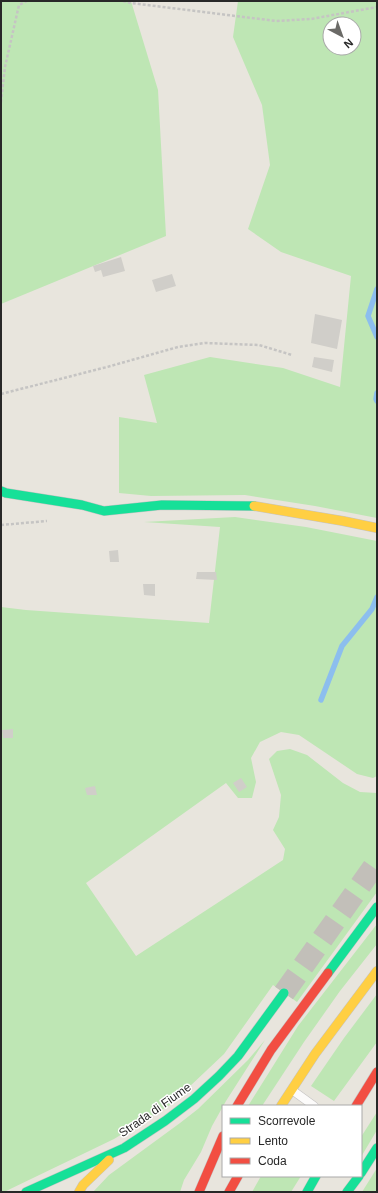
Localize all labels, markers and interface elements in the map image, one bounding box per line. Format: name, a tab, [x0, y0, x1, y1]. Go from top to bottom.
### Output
north arrow	[322, 16, 362, 56]
text: N	[342, 36, 355, 51]
street label: Strada di Fiume	[116, 1080, 194, 1140]
legend	[222, 1105, 362, 1177]
text: Scorrevole	[258, 1114, 316, 1128]
text: Lento	[258, 1134, 288, 1148]
text: Coda	[258, 1154, 287, 1168]

